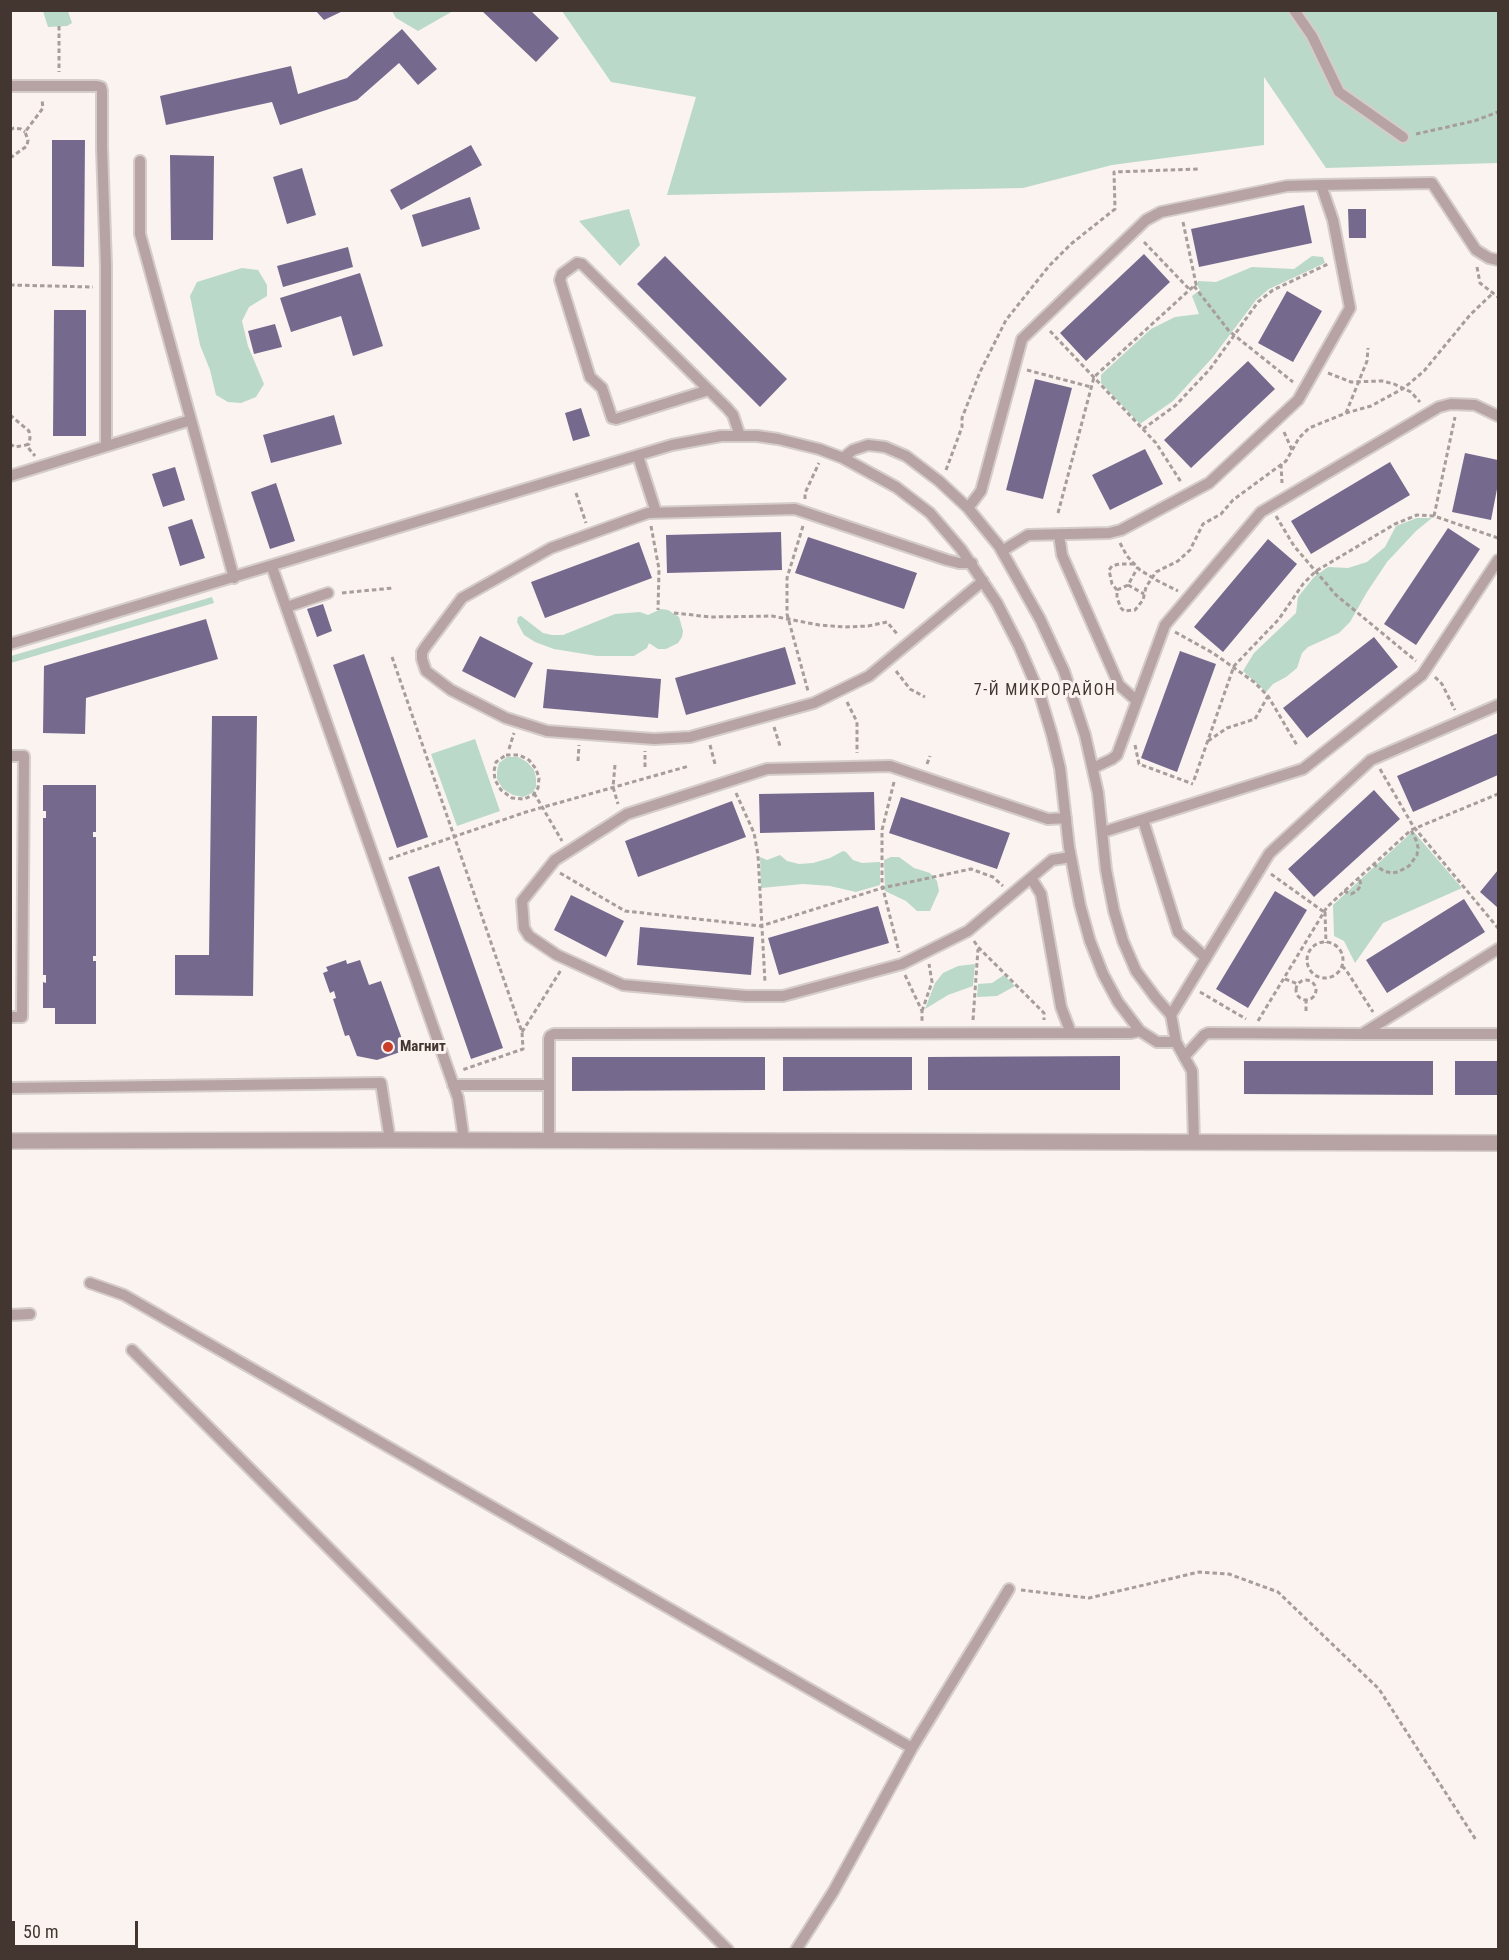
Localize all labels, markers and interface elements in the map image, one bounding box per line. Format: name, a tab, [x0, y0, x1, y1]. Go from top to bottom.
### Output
district label: 7-Й МИКРОРАЙОН	[974, 681, 1116, 701]
place label: Магнит	[400, 1038, 446, 1056]
marker: Магнит	[381, 1040, 395, 1054]
scale bar	[15, 1909, 141, 1947]
text: 50 m	[23, 1921, 58, 1942]

